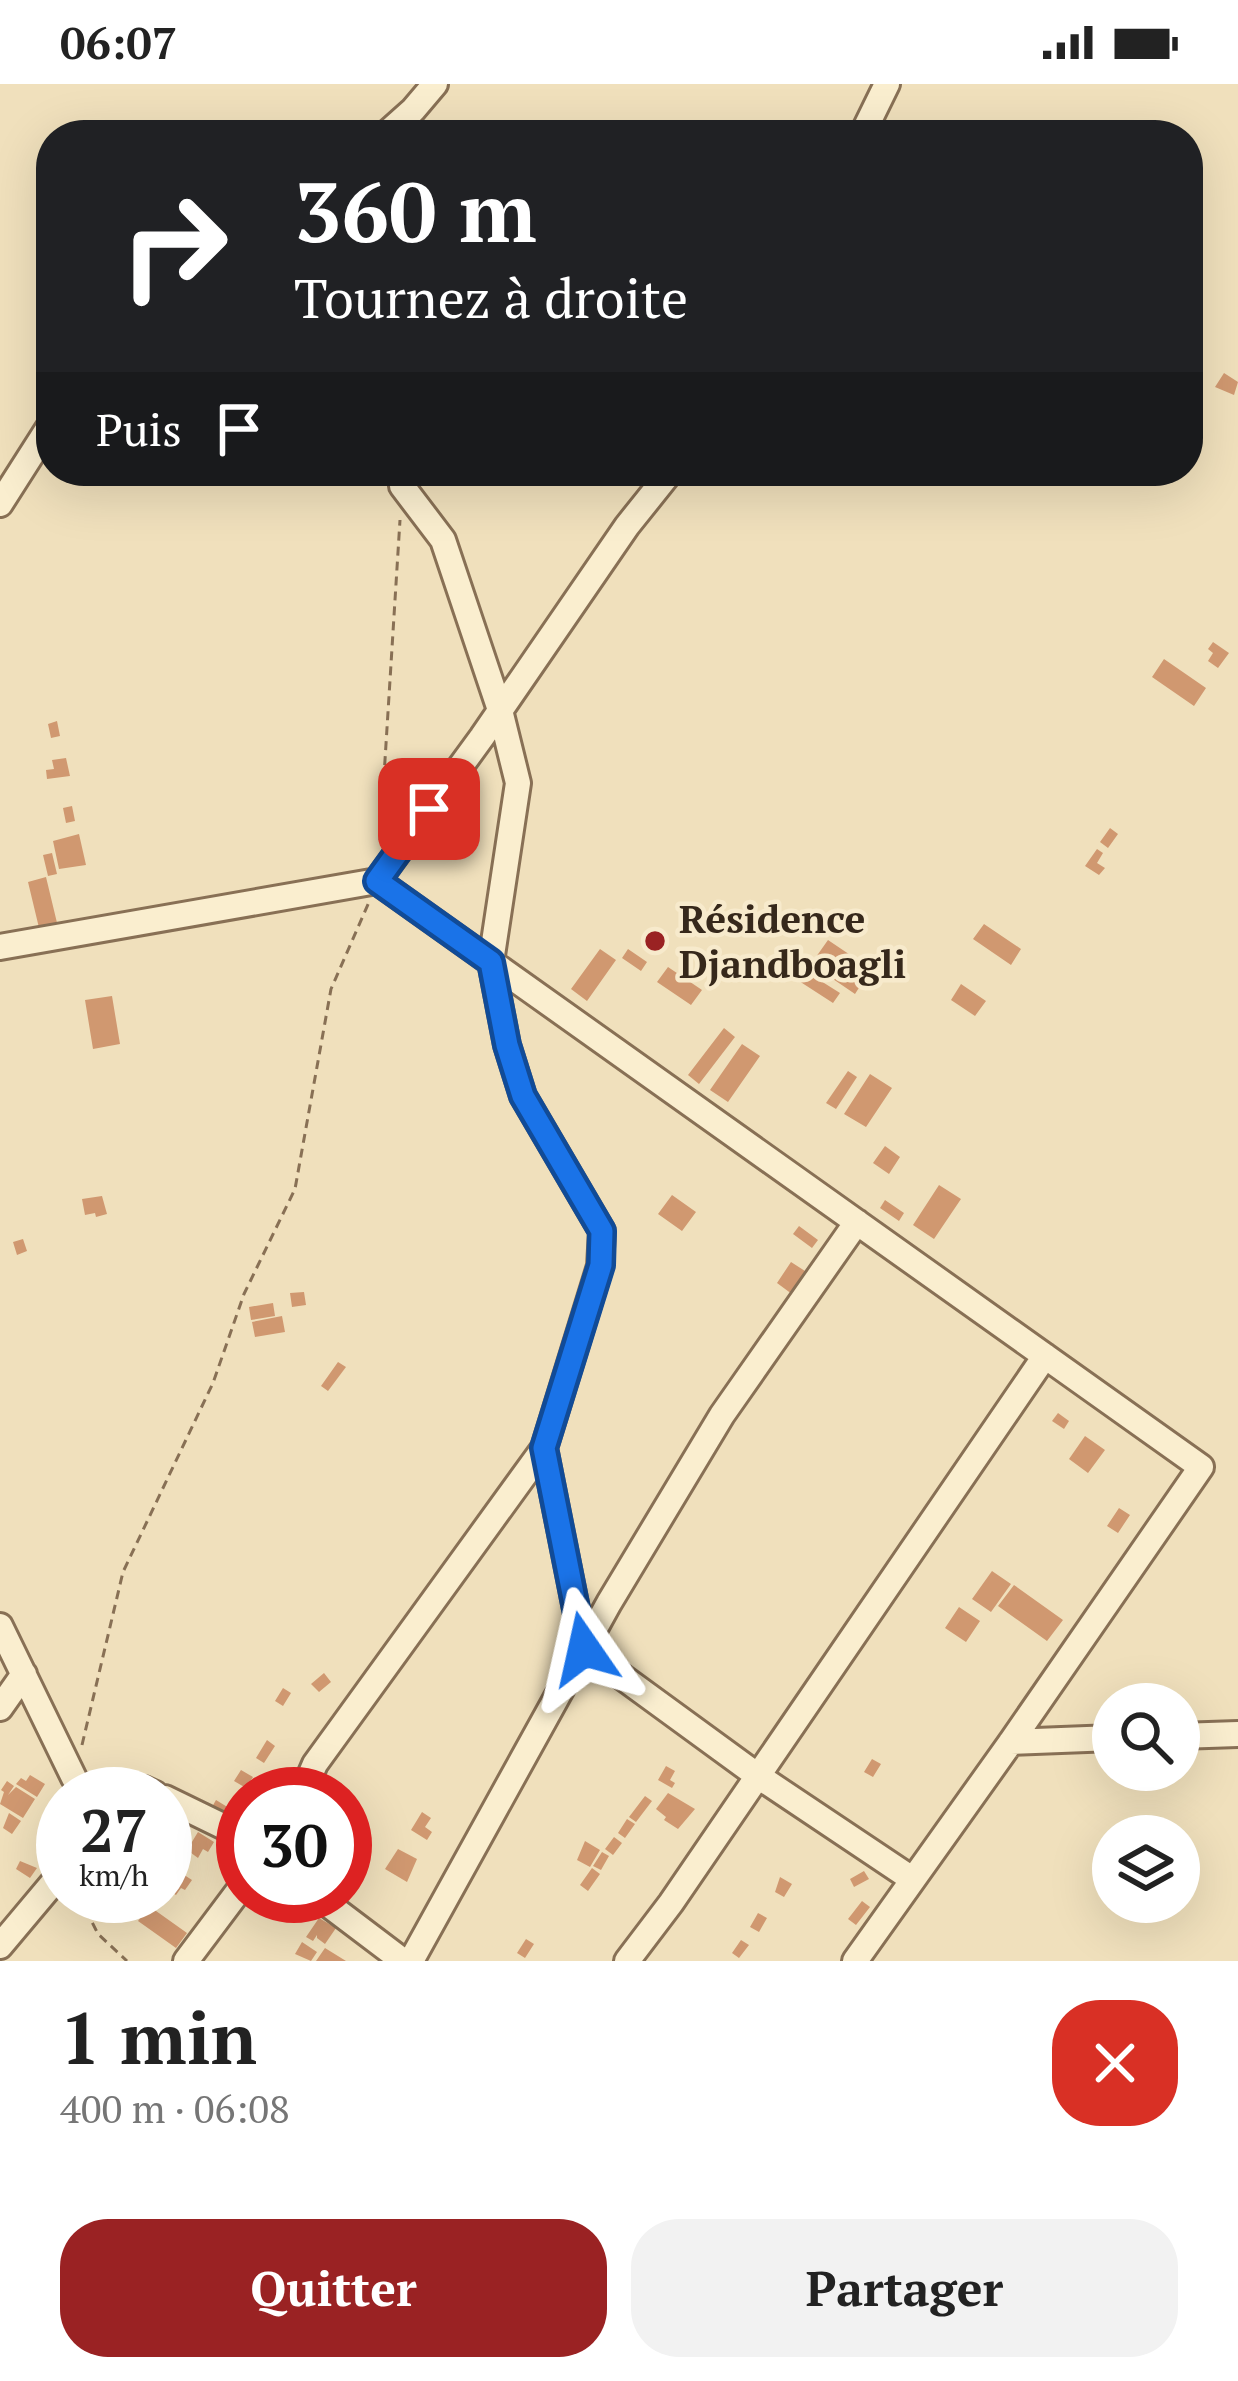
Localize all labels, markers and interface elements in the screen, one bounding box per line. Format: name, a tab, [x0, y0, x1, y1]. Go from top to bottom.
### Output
text: 06:07	[60, 12, 177, 72]
text: 360 m	[294, 155, 537, 266]
icon: right	[96, 168, 252, 324]
text: Tournez à droite	[294, 262, 688, 333]
icon: arrive	[206, 396, 272, 462]
text: Puis	[96, 399, 182, 459]
pin	[378, 758, 480, 860]
icon: arrive	[396, 776, 462, 842]
place label: Résidence Djandboagli	[679, 892, 906, 989]
marker: Résidence Djandboagli	[642, 928, 668, 954]
position arrow	[521, 1586, 647, 1712]
map controls	[1092, 1683, 1200, 1923]
button: search	[1092, 1683, 1200, 1791]
speed limit sign: 30	[216, 1767, 372, 1923]
text: 27	[80, 1790, 148, 1869]
button: layers	[1092, 1815, 1200, 1923]
text: km/h	[79, 1855, 149, 1895]
text: 1 min	[60, 1989, 257, 2085]
button: close	[1052, 2000, 1178, 2126]
text: 400 m · 06:08	[60, 2082, 290, 2134]
button: Quitter	[60, 2219, 607, 2357]
button: Partager	[631, 2219, 1178, 2357]

